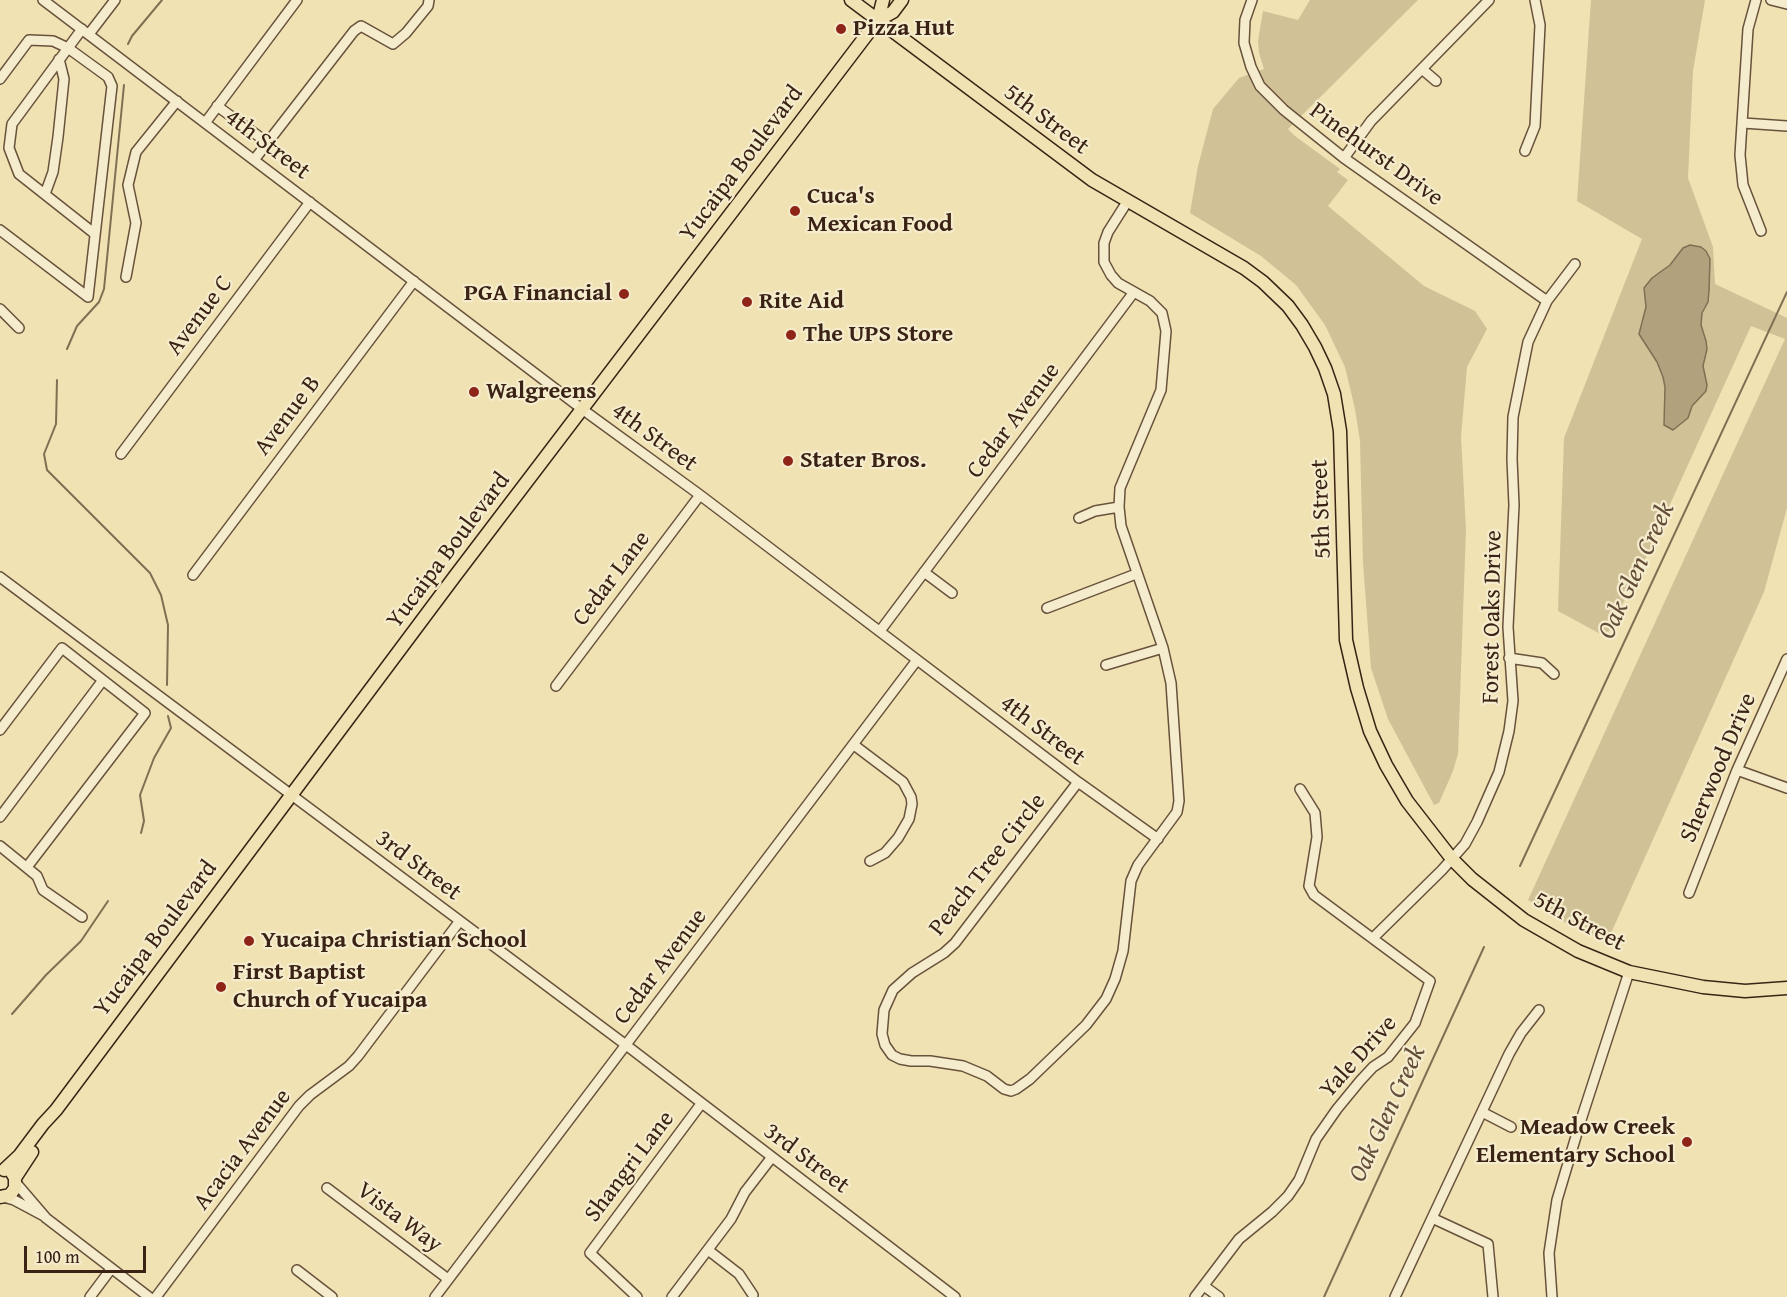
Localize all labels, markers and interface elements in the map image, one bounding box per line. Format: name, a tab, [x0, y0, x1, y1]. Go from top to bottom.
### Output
place label: Pizza Hut	[853, 15, 954, 43]
marker: Pizza Hut	[834, 22, 848, 36]
street label: 5th Street	[998, 79, 1094, 161]
street label: Yucaipa Boulevard	[674, 80, 810, 248]
street label: Pinehurst Drive	[1304, 97, 1448, 213]
street label: 4th Street	[219, 104, 315, 186]
place label: Cuca's Mexican Food	[807, 183, 953, 239]
marker: Cuca's Mexican Food	[788, 204, 802, 218]
street label: Avenue C	[161, 271, 239, 361]
place label: PGA Financial	[464, 280, 612, 308]
marker: PGA Financial	[617, 287, 631, 301]
place label: Rite Aid	[759, 288, 844, 316]
marker: Rite Aid	[740, 295, 754, 309]
place label: The UPS Store	[803, 321, 953, 349]
marker: The UPS Store	[784, 328, 798, 342]
street label: Cedar Avenue	[961, 357, 1067, 485]
street label: Avenue B	[249, 370, 327, 462]
place label: Walgreens	[486, 378, 597, 406]
marker: Walgreens	[467, 385, 481, 399]
street label: 4th Street	[605, 397, 703, 479]
place label: Stater Bros.	[800, 447, 927, 475]
marker: Stater Bros.	[781, 454, 795, 468]
street label: 5th Street	[1306, 459, 1338, 559]
street label: Yucaipa Boulevard	[381, 467, 517, 635]
water label: Oak Glen Creek	[1592, 498, 1682, 644]
street label: Cedar Lane	[567, 526, 657, 632]
street label: Forest Oaks Drive	[1477, 530, 1509, 704]
street label: Sherwood Drive	[1675, 689, 1763, 847]
street label: 4th Street	[994, 690, 1090, 772]
street label: Peach Tree Circle	[923, 788, 1053, 942]
street label: 3rd Street	[369, 824, 467, 908]
street label: Yucaipa Boulevard	[88, 855, 224, 1023]
street label: 5th Street	[1528, 886, 1630, 958]
street label: Cedar Avenue	[608, 903, 714, 1031]
place label: Yucaipa Christian School	[261, 927, 527, 955]
marker: Yucaipa Christian School	[242, 934, 256, 948]
place label: First Baptist Church of Yucaipa	[233, 959, 427, 1015]
marker: First Baptist Church of Yucaipa	[214, 980, 228, 994]
street label: Yale Drive	[1314, 1010, 1404, 1104]
water label: Oak Glen Creek	[1343, 1041, 1433, 1187]
street label: Acacia Avenue	[188, 1084, 298, 1216]
street label: Shangri Lane	[579, 1106, 681, 1228]
place label: Meadow Creek Elementary School	[1476, 1114, 1675, 1170]
street label: 3rd Street	[757, 1117, 855, 1201]
marker: Meadow Creek Elementary School	[1680, 1135, 1694, 1149]
street label: Vista Way	[350, 1176, 448, 1260]
scale bar	[27, 1234, 148, 1272]
text: 100 m	[35, 1243, 80, 1270]

